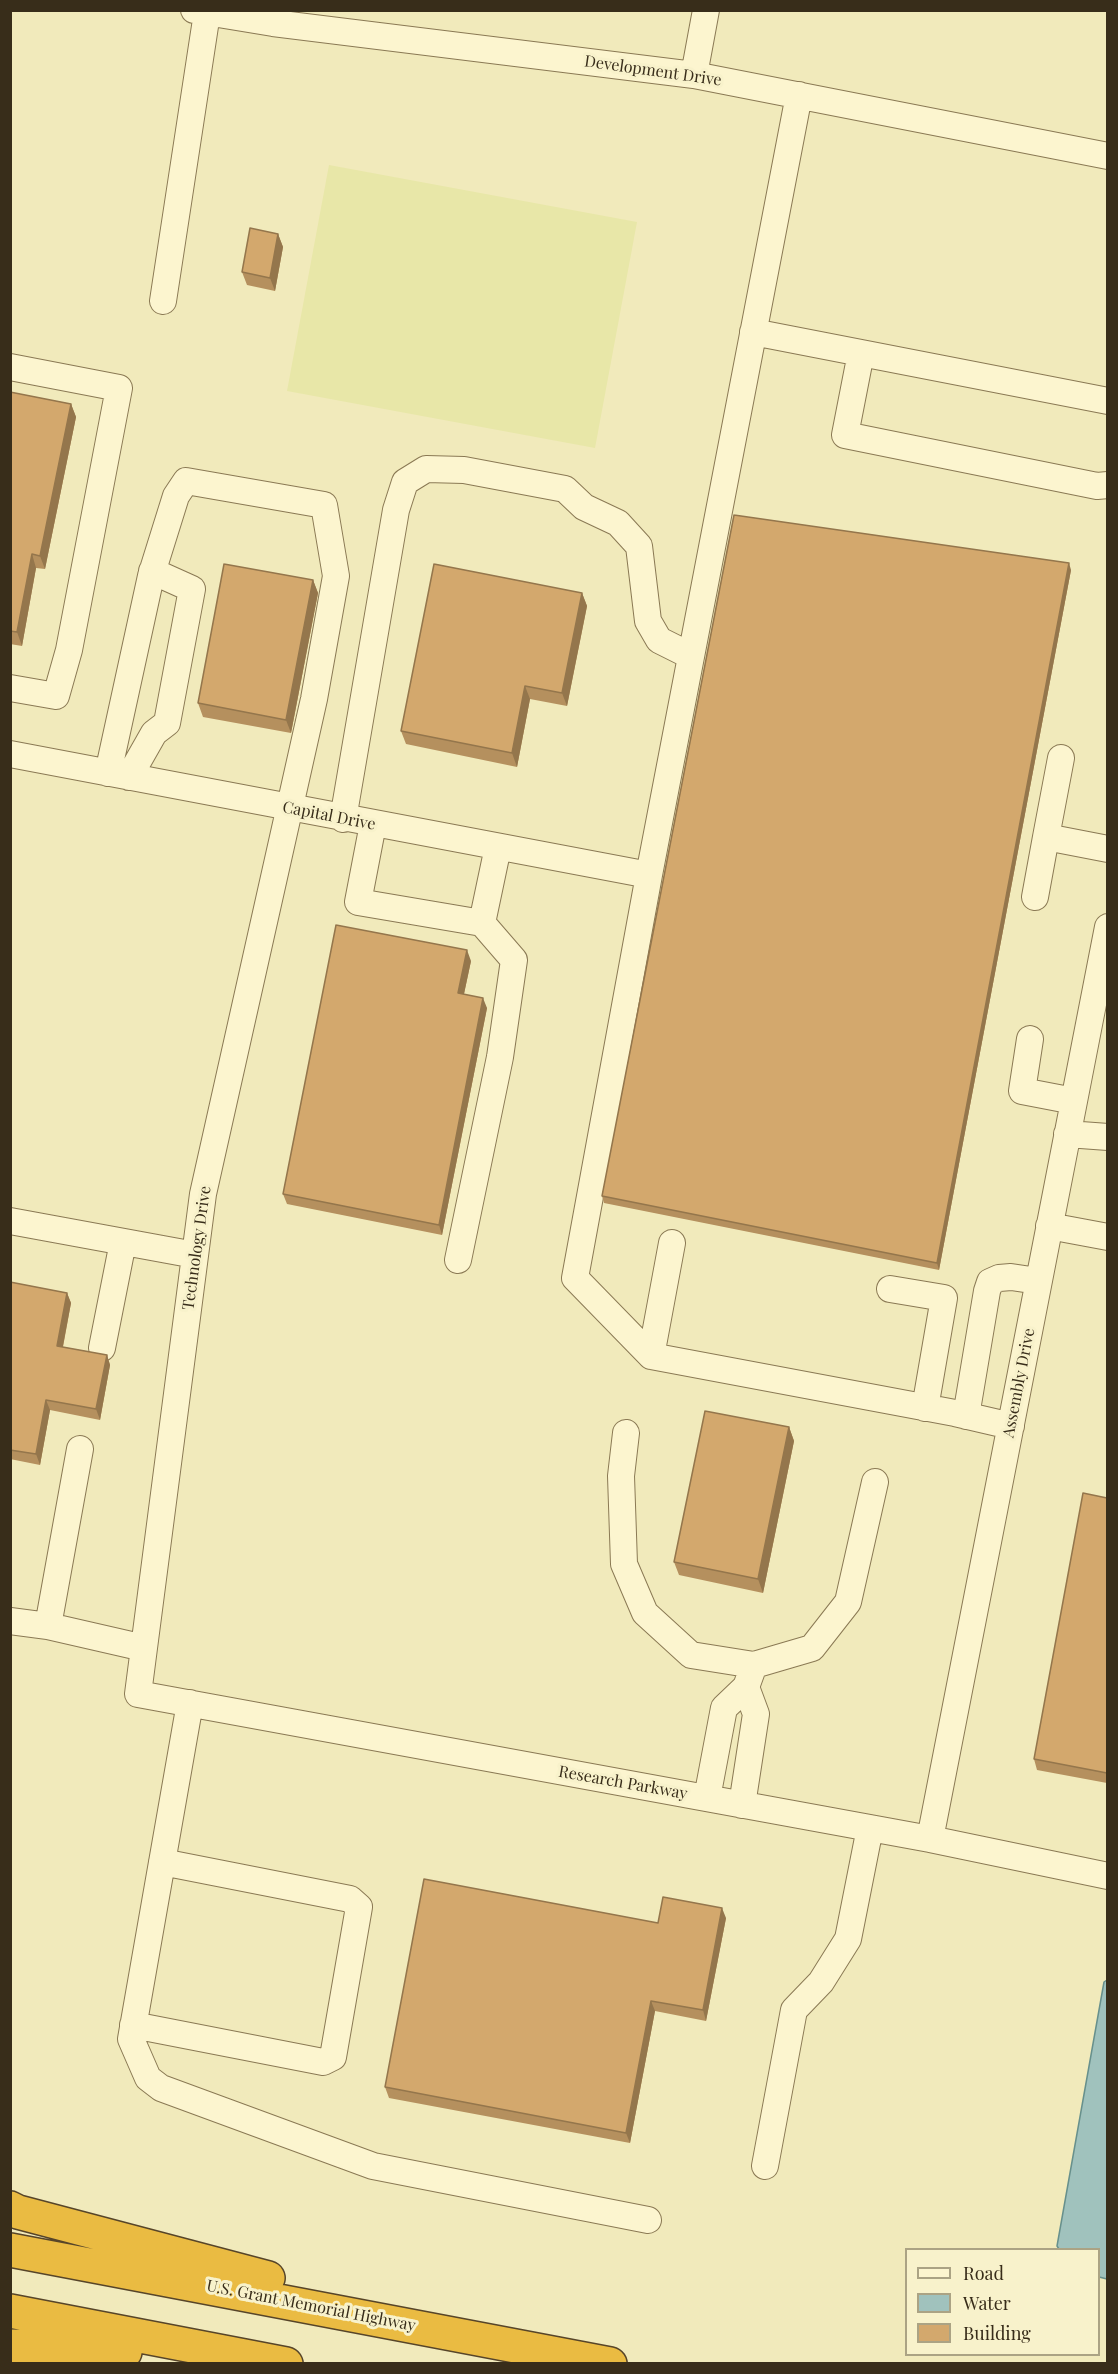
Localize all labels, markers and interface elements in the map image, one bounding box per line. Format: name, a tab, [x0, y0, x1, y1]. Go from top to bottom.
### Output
street label: Development Drive	[583, 52, 723, 90]
street label: Capital Drive	[281, 798, 377, 834]
street label: Technology Drive	[179, 1185, 215, 1311]
street label: Assembly Drive	[999, 1327, 1039, 1439]
street label: Research Parkway	[557, 1762, 689, 1804]
legend	[905, 2248, 1100, 2356]
text: Road	[963, 2261, 1004, 2285]
street label: U.S. Grant Memorial Highway	[205, 2276, 417, 2336]
text: Water	[963, 2291, 1011, 2315]
text: Building	[963, 2321, 1031, 2345]

